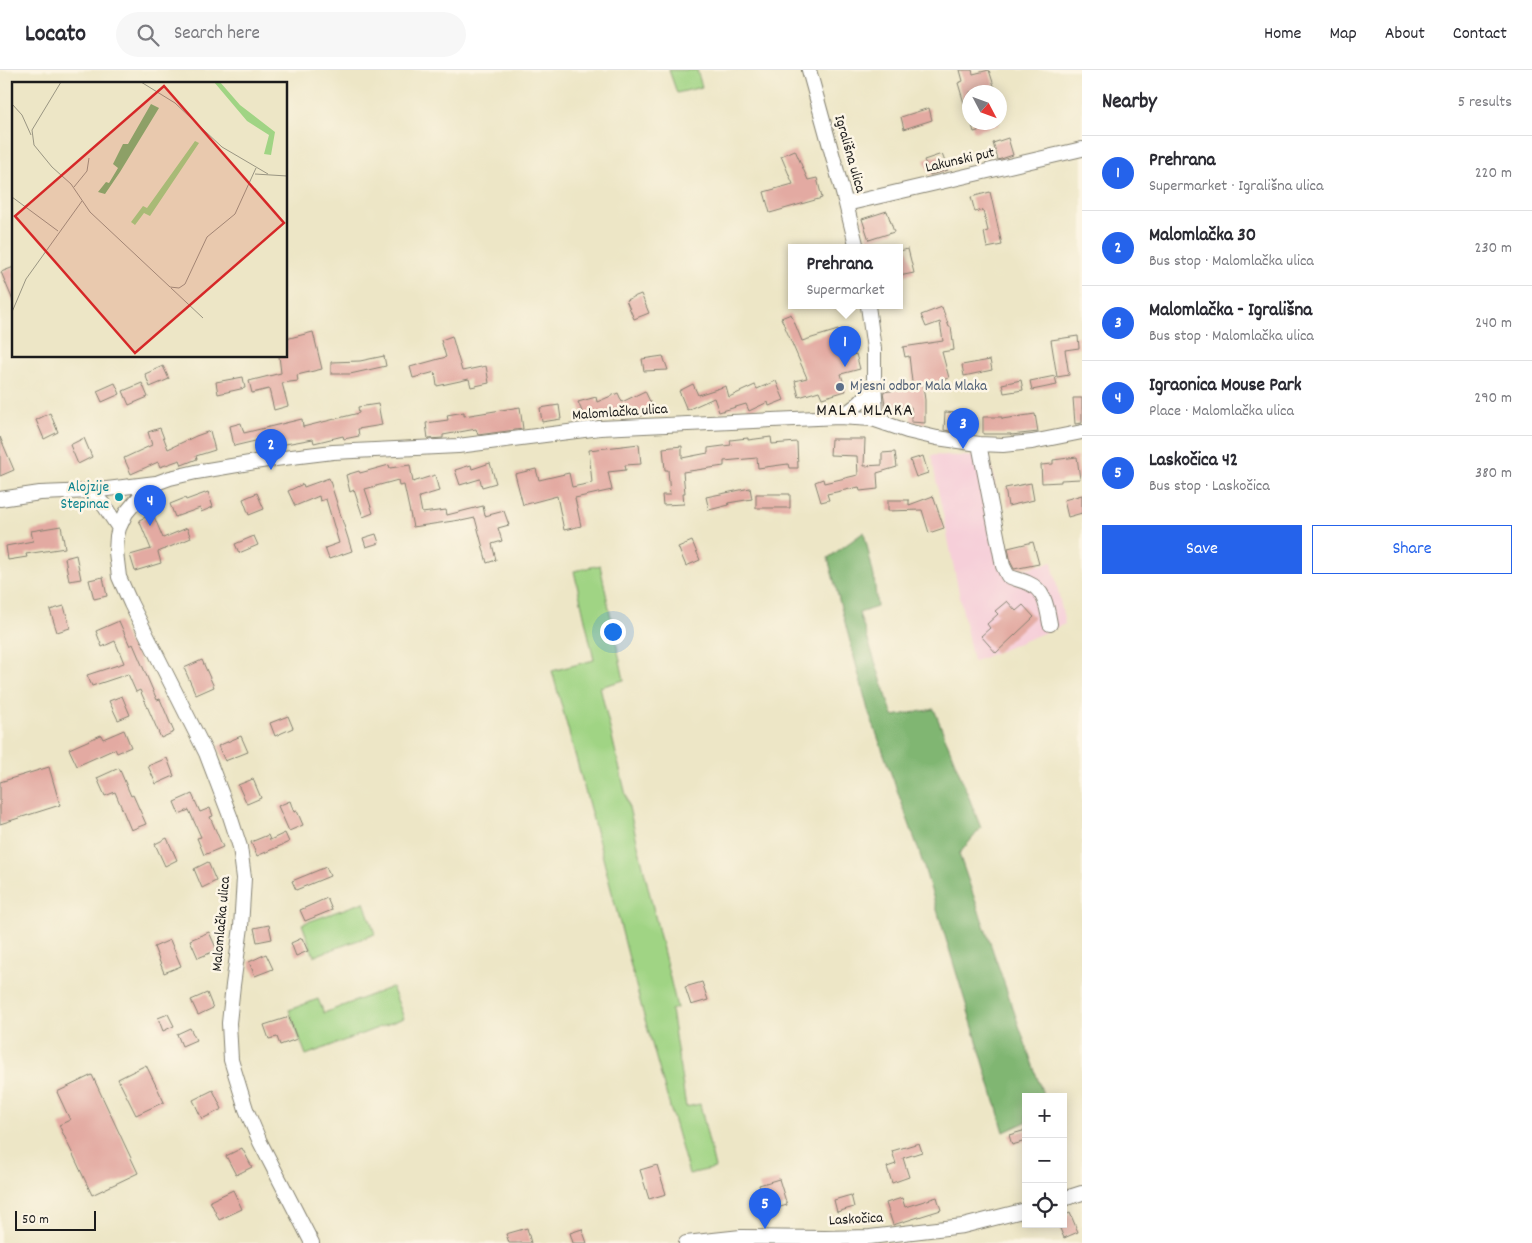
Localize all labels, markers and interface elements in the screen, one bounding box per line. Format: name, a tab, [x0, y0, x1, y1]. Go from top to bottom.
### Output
search box	[116, 12, 466, 57]
text: Locato	[25, 18, 86, 52]
icon: search	[134, 21, 162, 49]
text: Search here	[174, 21, 260, 48]
text: Home	[1264, 22, 1301, 47]
text: Map	[1329, 22, 1357, 47]
text: About	[1385, 22, 1425, 47]
text: Contact	[1453, 22, 1507, 47]
inset map	[12, 82, 288, 358]
north arrow	[962, 85, 1007, 130]
text: Nearby	[1102, 88, 1157, 118]
text: 5 results	[1458, 91, 1512, 114]
street label: Igrališna ulica	[827, 113, 871, 196]
street label: Lakunski put	[923, 142, 997, 180]
text: Prehrana	[1149, 148, 1215, 175]
text: 1	[1116, 162, 1120, 185]
text: 220 m	[1475, 162, 1512, 185]
text: Supermarket · Igrališna ulica	[1149, 175, 1323, 198]
text: Malomlačka 30	[1149, 223, 1256, 250]
text: 2	[1115, 237, 1122, 260]
text: 230 m	[1475, 237, 1512, 260]
popup	[788, 244, 903, 309]
text: Bus stop · Malomlačka ulica	[1149, 250, 1314, 273]
text: Prehrana	[806, 252, 873, 279]
text: Supermarket	[806, 279, 885, 302]
text: Malomlačka - Igrališna	[1149, 298, 1312, 325]
text: 3	[1114, 312, 1122, 335]
text: 240 m	[1475, 312, 1512, 335]
text: Bus stop · Malomlačka ulica	[1149, 325, 1314, 348]
pin: 1	[829, 326, 861, 367]
text: Igraonica Mouse Park	[1149, 373, 1302, 400]
place label: Mjesni odbor Mala Mlaka	[850, 376, 988, 398]
marker: Mjesni odbor Mala Mlaka	[834, 381, 846, 393]
text: 4	[1115, 387, 1121, 410]
text: 290 m	[1474, 387, 1512, 410]
street label: Malomlačka ulica	[572, 399, 669, 427]
district label: MALA MLAKA	[816, 399, 914, 424]
text: Place · Malomlačka ulica	[1149, 400, 1294, 423]
pin: 3	[947, 408, 979, 449]
pin: 2	[255, 429, 287, 470]
text: Laskočica 42	[1149, 448, 1238, 475]
text: 5	[1114, 462, 1122, 485]
text: 380 m	[1475, 462, 1512, 485]
text: Bus stop · Laskočica	[1149, 475, 1270, 498]
place label: Alojzije Stepinac	[61, 477, 109, 516]
pin: 4	[134, 485, 166, 526]
marker: Alojzije Stepinac	[113, 491, 125, 503]
button: Save	[1102, 525, 1302, 574]
button: Share	[1312, 525, 1512, 574]
your location	[600, 619, 626, 645]
street label: Malomlačka ulica	[207, 875, 237, 973]
map controls	[1022, 1093, 1067, 1228]
button: +	[1022, 1093, 1067, 1138]
button: −	[1022, 1138, 1067, 1183]
button: locate	[1022, 1183, 1067, 1228]
pin: 5	[749, 1188, 781, 1229]
scale bar	[15, 1208, 96, 1231]
street label: Laskočica	[828, 1208, 885, 1232]
text: 50 m	[22, 1210, 49, 1230]

